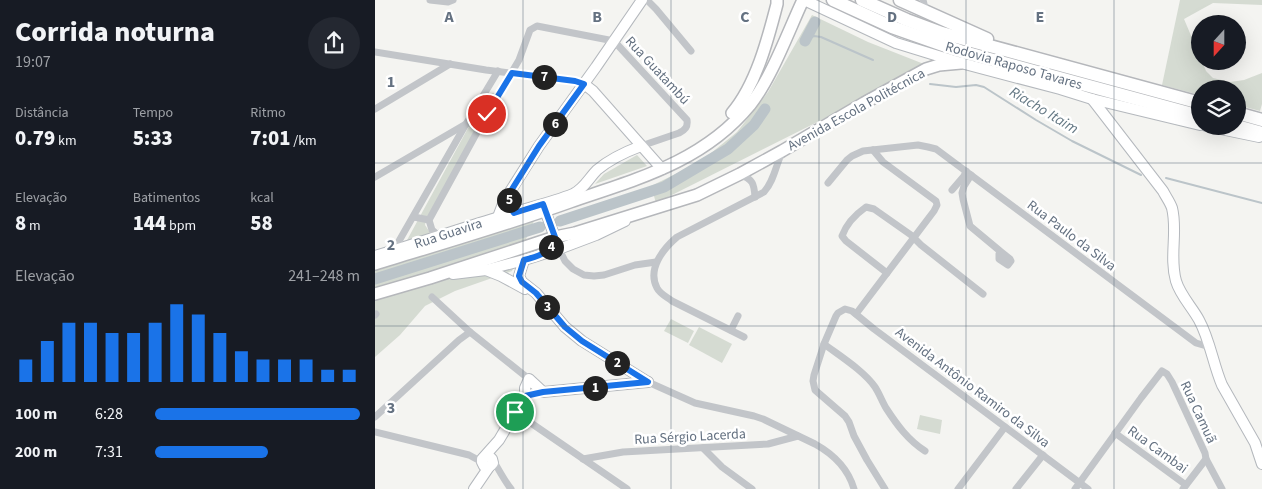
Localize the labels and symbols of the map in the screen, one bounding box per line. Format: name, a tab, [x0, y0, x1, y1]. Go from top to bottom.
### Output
text: A	[443, 6, 454, 28]
text: B	[592, 6, 602, 28]
text: C	[740, 6, 750, 28]
text: D	[887, 6, 897, 28]
text: E	[1036, 6, 1044, 28]
north arrow	[1191, 15, 1246, 70]
street label: Rua Guatambú	[620, 32, 694, 109]
street label: Rodovia Raposo Tavares	[943, 37, 1085, 95]
pin: 7	[531, 64, 557, 90]
street label: Avenida Escola Politécnica	[784, 64, 929, 156]
text: 1	[387, 71, 395, 93]
water label: Riacho Itaim	[1005, 82, 1082, 139]
pin	[466, 93, 508, 135]
pin: 6	[543, 112, 567, 136]
pin: 5	[497, 188, 521, 212]
street label: Rua Paulo da Silva	[1023, 196, 1120, 276]
street label: Rua Guavira	[412, 214, 485, 254]
text: 2	[387, 234, 395, 256]
pin: 4	[539, 234, 563, 260]
pin: 3	[535, 294, 559, 320]
street label: Avenida Antônio Ramiro da Silva	[891, 323, 1054, 453]
pin: 2	[605, 350, 629, 376]
pin: 1	[583, 376, 607, 400]
street label: Rua Camuã	[1175, 378, 1221, 447]
pin	[494, 391, 536, 433]
text: 3	[387, 397, 395, 419]
street label: Rua Cambai	[1123, 421, 1192, 479]
street label: Rua Sérgio Lacerda	[634, 424, 746, 450]

